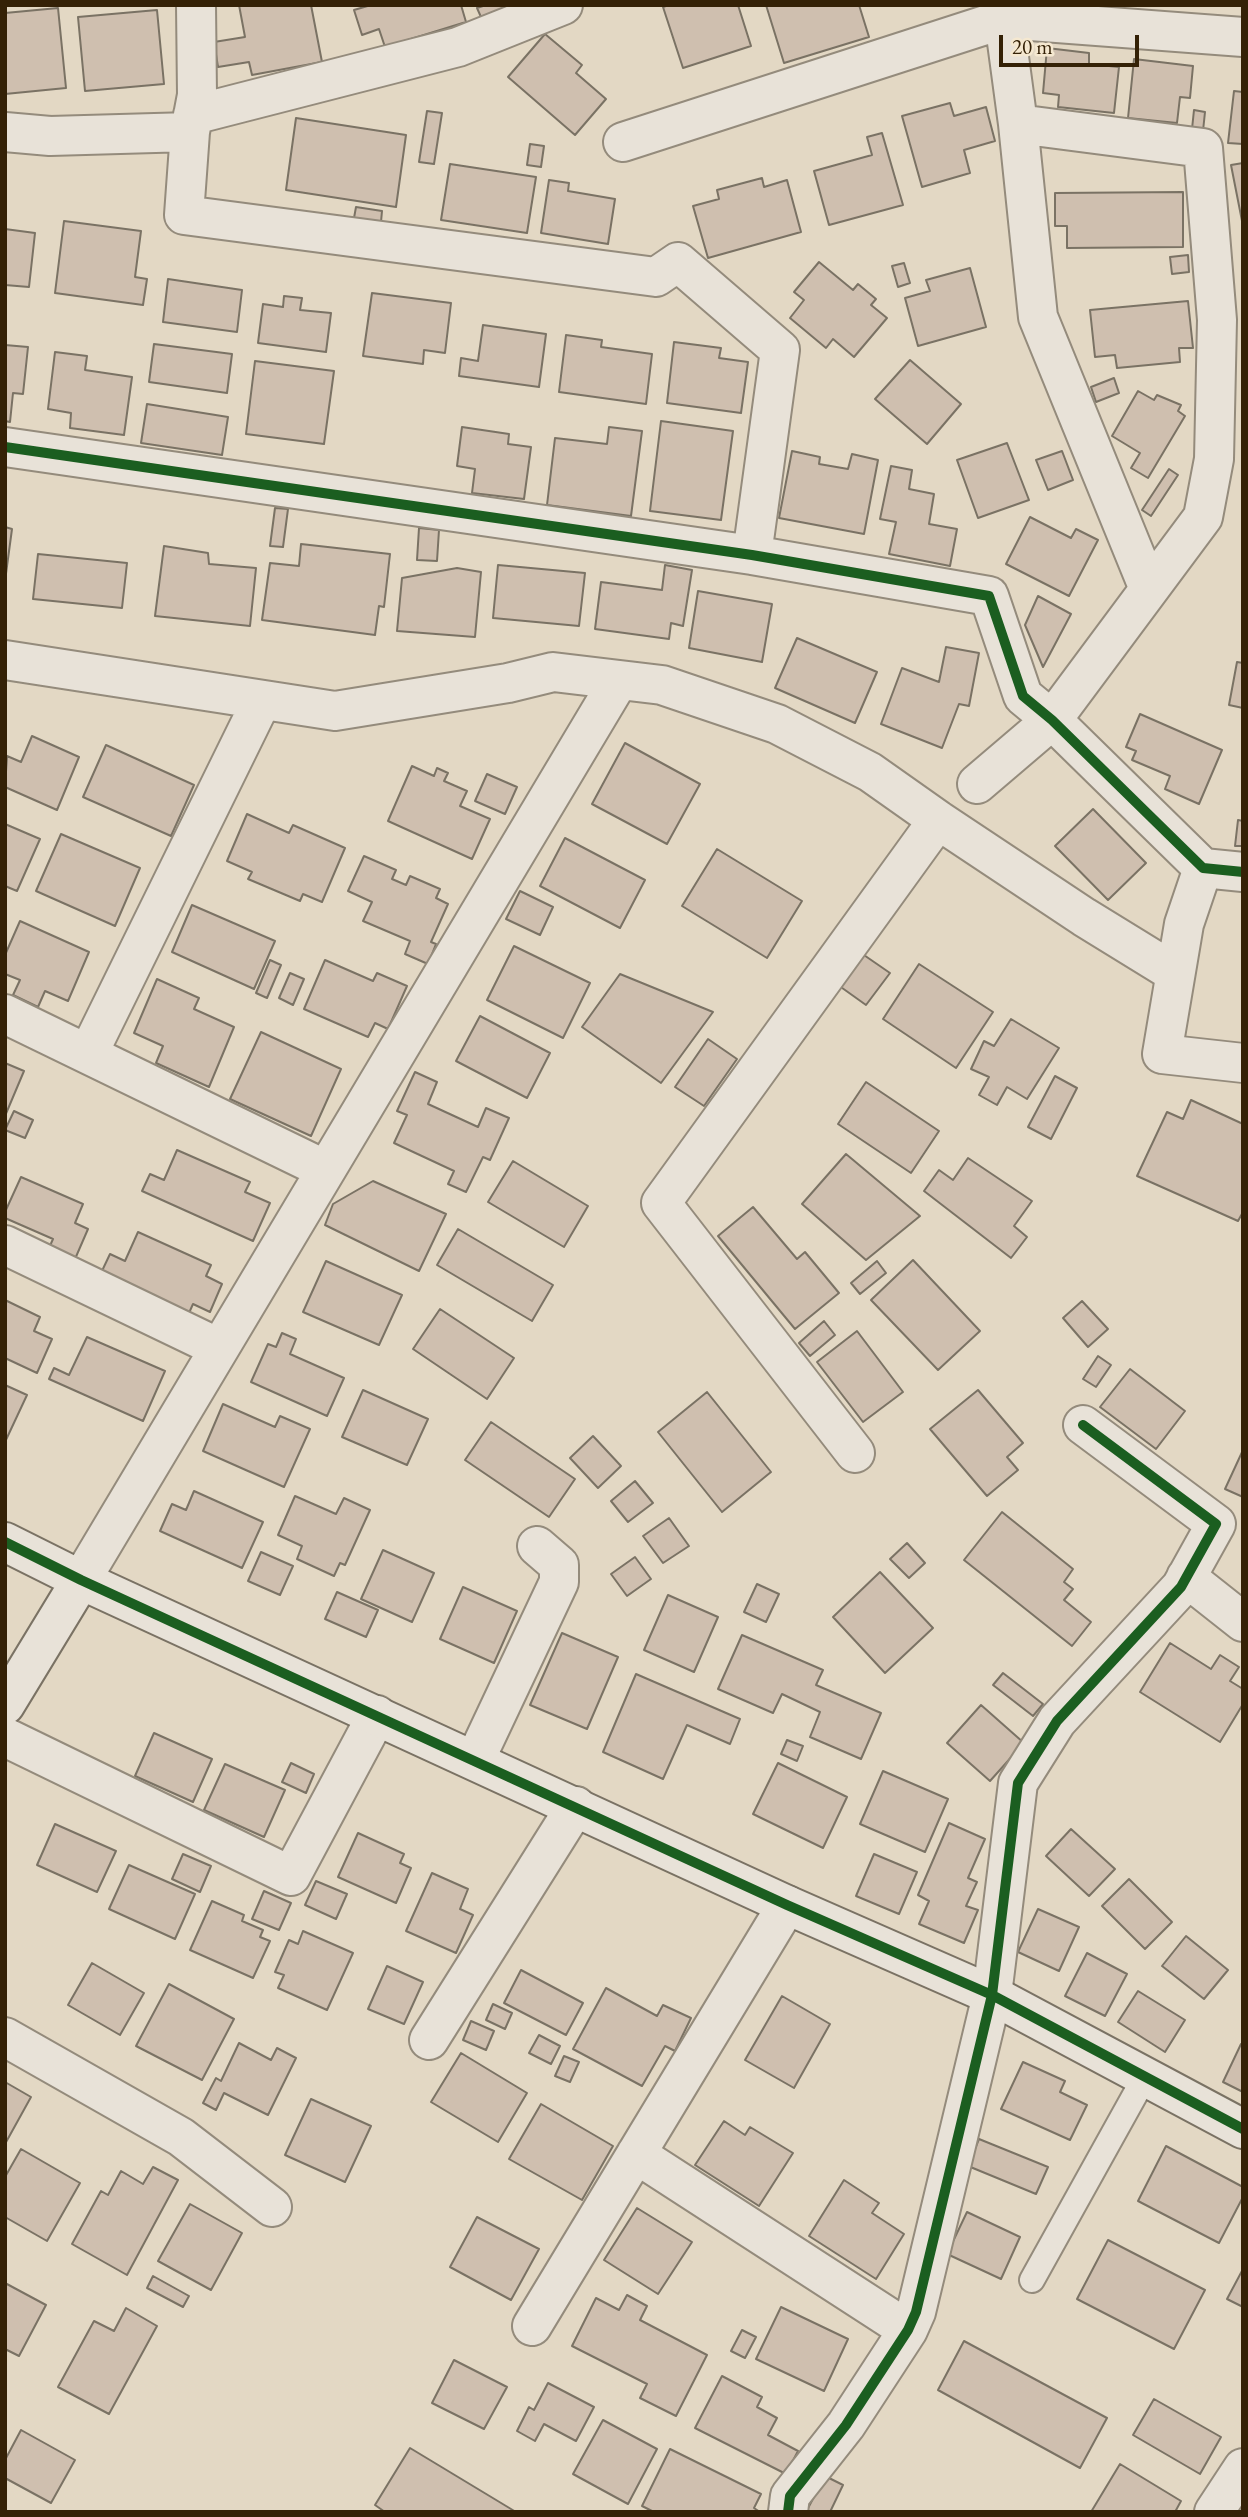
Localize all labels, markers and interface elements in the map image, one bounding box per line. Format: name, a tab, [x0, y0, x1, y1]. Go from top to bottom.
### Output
scale bar	[1003, 21, 1143, 65]
text: 20 m	[1012, 33, 1053, 60]

